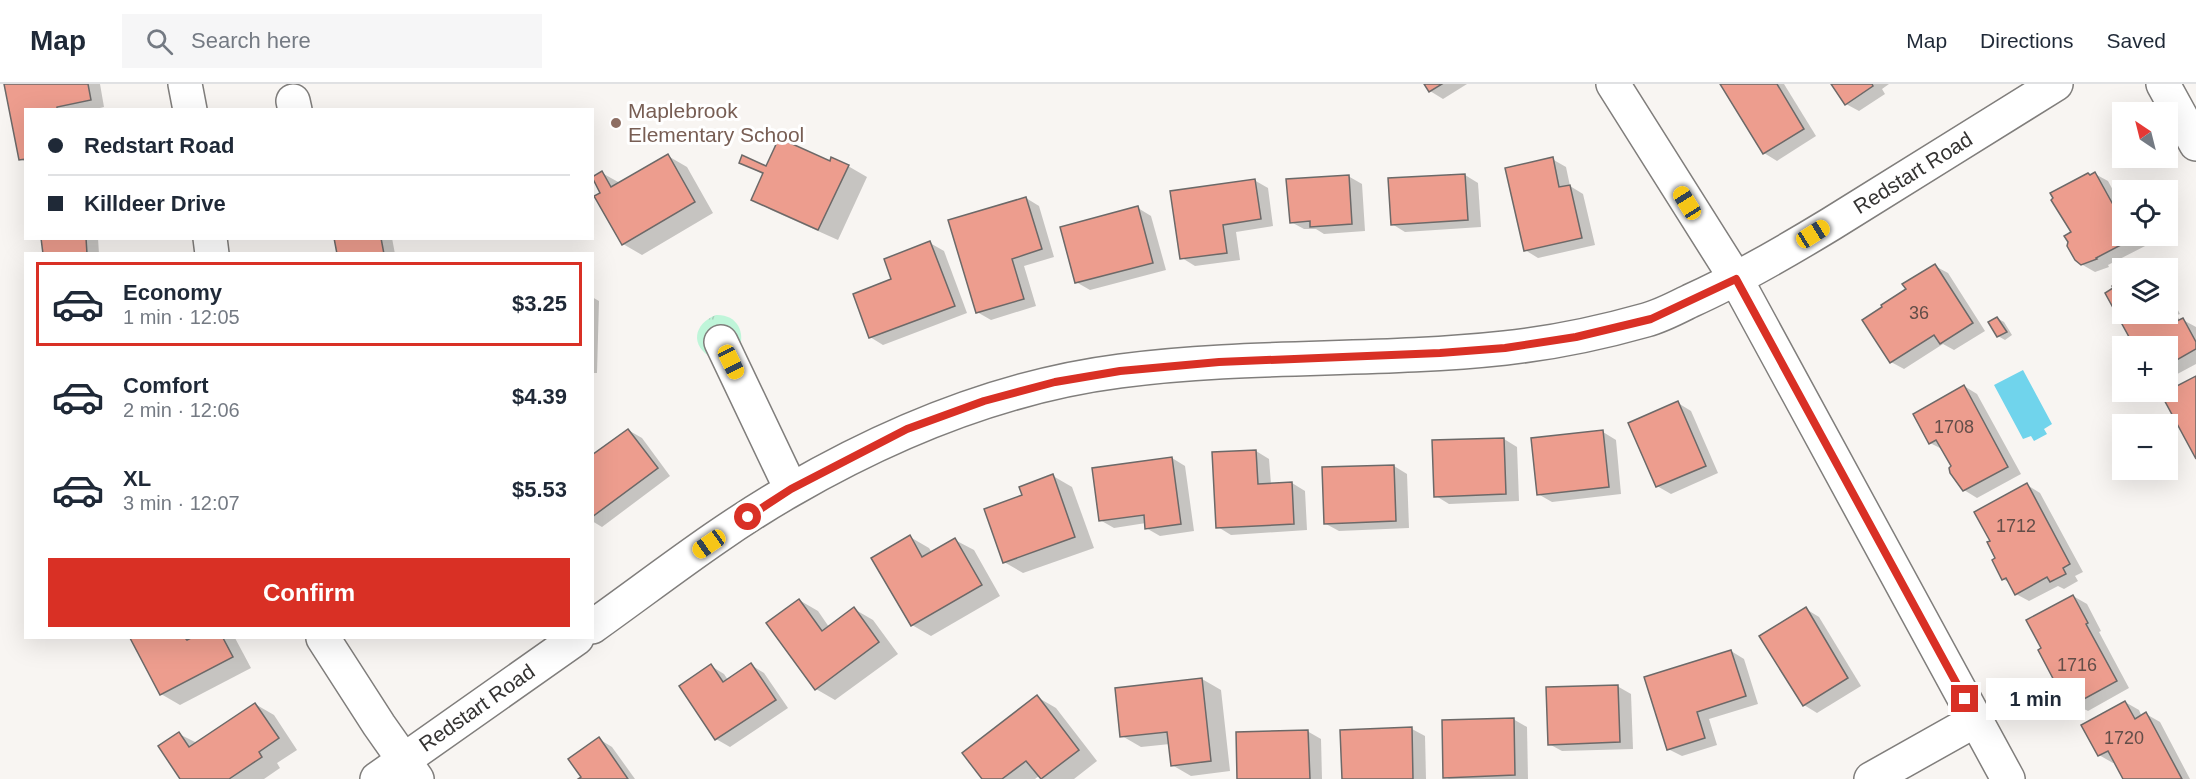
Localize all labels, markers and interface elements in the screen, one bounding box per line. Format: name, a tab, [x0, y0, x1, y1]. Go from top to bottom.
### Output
search box	[122, 14, 542, 68]
text: Map	[30, 25, 86, 56]
icon: search	[143, 25, 176, 58]
text: Search here	[191, 28, 311, 53]
text: Map	[1906, 29, 1947, 52]
text: Directions	[1980, 29, 2073, 52]
text: Saved	[2106, 29, 2166, 52]
place label: Maplebrook Elementary School	[628, 99, 804, 146]
north arrow	[2112, 102, 2178, 168]
map controls	[2112, 102, 2178, 480]
marker: Maplebrook Elementary School	[609, 116, 623, 130]
street label: Redstart Road	[1849, 127, 1976, 218]
text: Redstart Road	[84, 133, 234, 158]
button: locate	[2112, 180, 2178, 246]
car	[1670, 183, 1704, 223]
text: Killdeer Drive	[84, 191, 226, 216]
car	[1793, 217, 1833, 251]
button: layers	[2112, 258, 2178, 324]
icon: car	[51, 277, 105, 331]
text: Economy	[123, 280, 222, 305]
text: $3.25	[512, 291, 567, 316]
house number: 36	[1909, 303, 1929, 323]
text: 1 min · 12:05	[123, 306, 240, 328]
button: +	[2112, 336, 2178, 402]
car	[715, 342, 747, 382]
icon: car	[51, 370, 105, 424]
text: Comfort	[123, 373, 209, 398]
text: $4.39	[512, 384, 567, 409]
text: 2 min · 12:06	[123, 399, 240, 421]
button: −	[2112, 414, 2178, 480]
house number: 1708	[1934, 417, 1974, 437]
icon: car	[51, 463, 105, 517]
text: XL	[123, 466, 151, 491]
text: $5.53	[512, 477, 567, 502]
text: 3 min · 12:07	[123, 492, 240, 514]
route start	[734, 503, 761, 530]
house number: 1712	[1996, 516, 2036, 536]
car	[689, 526, 729, 562]
button: Confirm	[48, 558, 570, 627]
house number: 1716	[2057, 655, 2097, 675]
street label: Redstart Road	[415, 659, 539, 756]
callout: 1 min	[1986, 678, 2085, 720]
route end	[1951, 685, 1978, 712]
text: 1 min	[2009, 688, 2062, 710]
house number: 1720	[2104, 728, 2144, 748]

